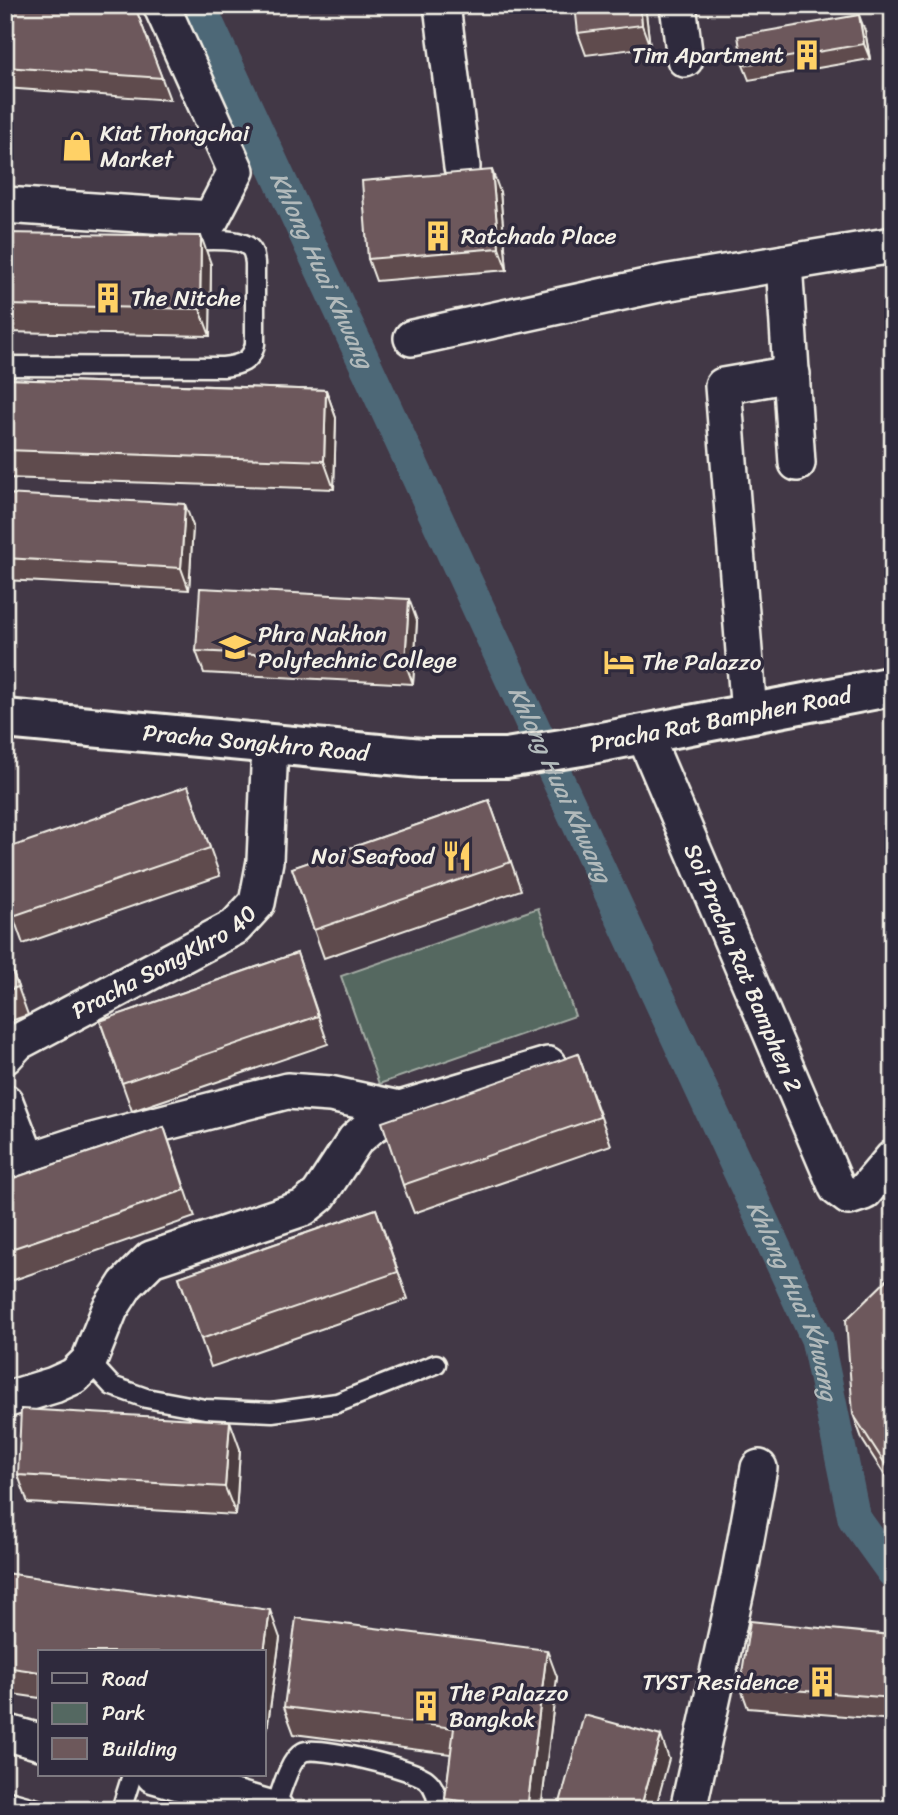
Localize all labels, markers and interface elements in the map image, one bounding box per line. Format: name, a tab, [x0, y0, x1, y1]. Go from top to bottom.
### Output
place label: Tim Apartment	[632, 35, 784, 76]
building icon: Tim Apartment	[790, 38, 824, 72]
place label: Kiat Thongchai Market	[100, 113, 250, 180]
shop icon: Kiat Thongchai Market	[60, 129, 94, 163]
water label: Khlong Huai Khwang	[258, 164, 386, 377]
place label: Ratchada Place	[461, 216, 617, 257]
building icon: Ratchada Place	[421, 219, 455, 253]
place label: The Nitche	[131, 278, 241, 319]
building icon: The Nitche	[91, 281, 125, 315]
place label: Phra Nakhon Polytechnic College	[258, 614, 457, 681]
school or university icon: Phra Nakhon Polytechnic College	[218, 630, 252, 664]
place label: The Palazzo	[642, 642, 762, 683]
hotel icon: The Palazzo	[602, 645, 636, 679]
street label: Pracha Rat Bamphen Road	[587, 674, 857, 764]
water label: Khlong Huai Khwang	[496, 679, 625, 892]
street label: Pracha Songkhro Road	[141, 712, 373, 774]
place label: Noi Seafood	[312, 836, 436, 877]
street label: Soi Pracha Rat Bamphen 2	[672, 837, 815, 1099]
restaurant icon: Noi Seafood	[440, 839, 474, 873]
street label: Pracha SongKhro 40	[64, 894, 267, 1031]
water label: Khlong Huai Khwang	[735, 1193, 851, 1406]
legend	[38, 1650, 266, 1776]
text: Road	[102, 1660, 149, 1698]
place label: TYST Residence	[642, 1662, 799, 1703]
building icon: TYST Residence	[805, 1665, 839, 1699]
place label: The Palazzo Bangkok	[449, 1673, 569, 1740]
building icon: The Palazzo Bangkok	[409, 1689, 443, 1723]
text: Park	[102, 1694, 145, 1732]
text: Building	[102, 1730, 178, 1768]

